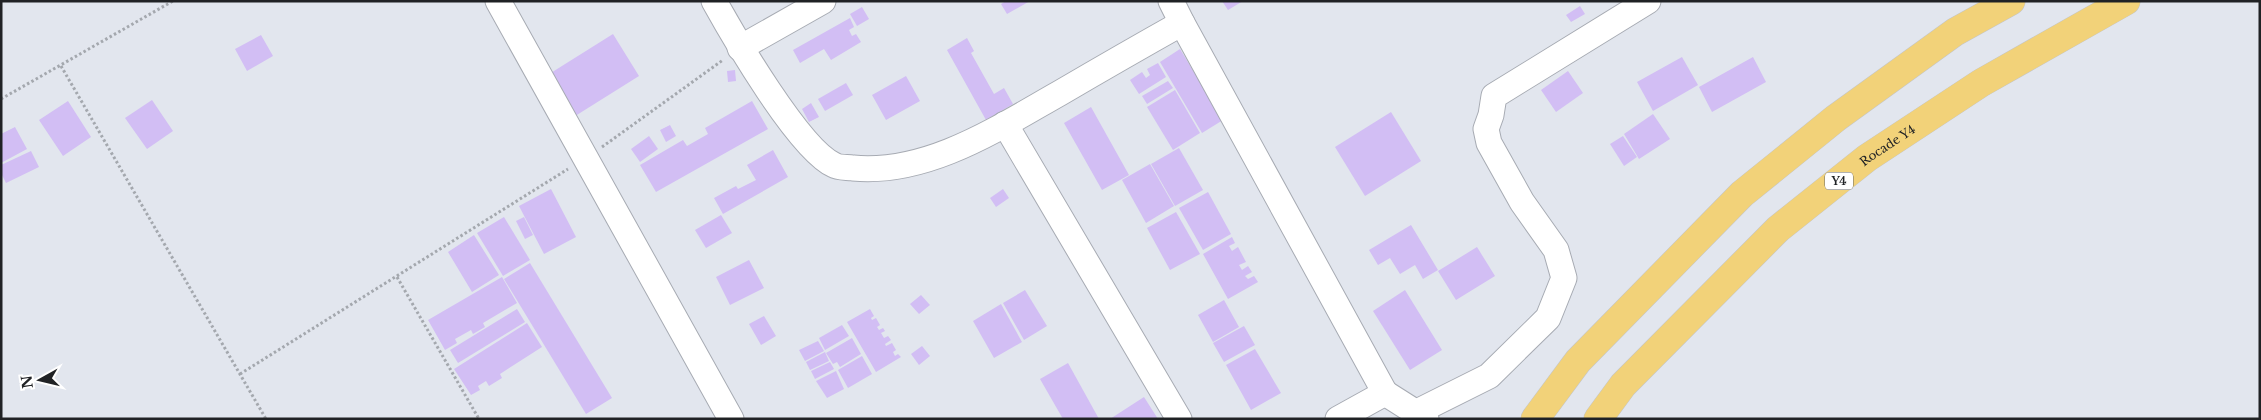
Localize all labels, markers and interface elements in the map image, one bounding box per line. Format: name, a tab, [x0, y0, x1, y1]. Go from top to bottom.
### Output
street label: Rocade Y4	[1856, 121, 1918, 169]
road number: Y4	[1825, 172, 1853, 190]
north arrow	[15, 355, 65, 405]
text: N	[17, 374, 37, 390]

